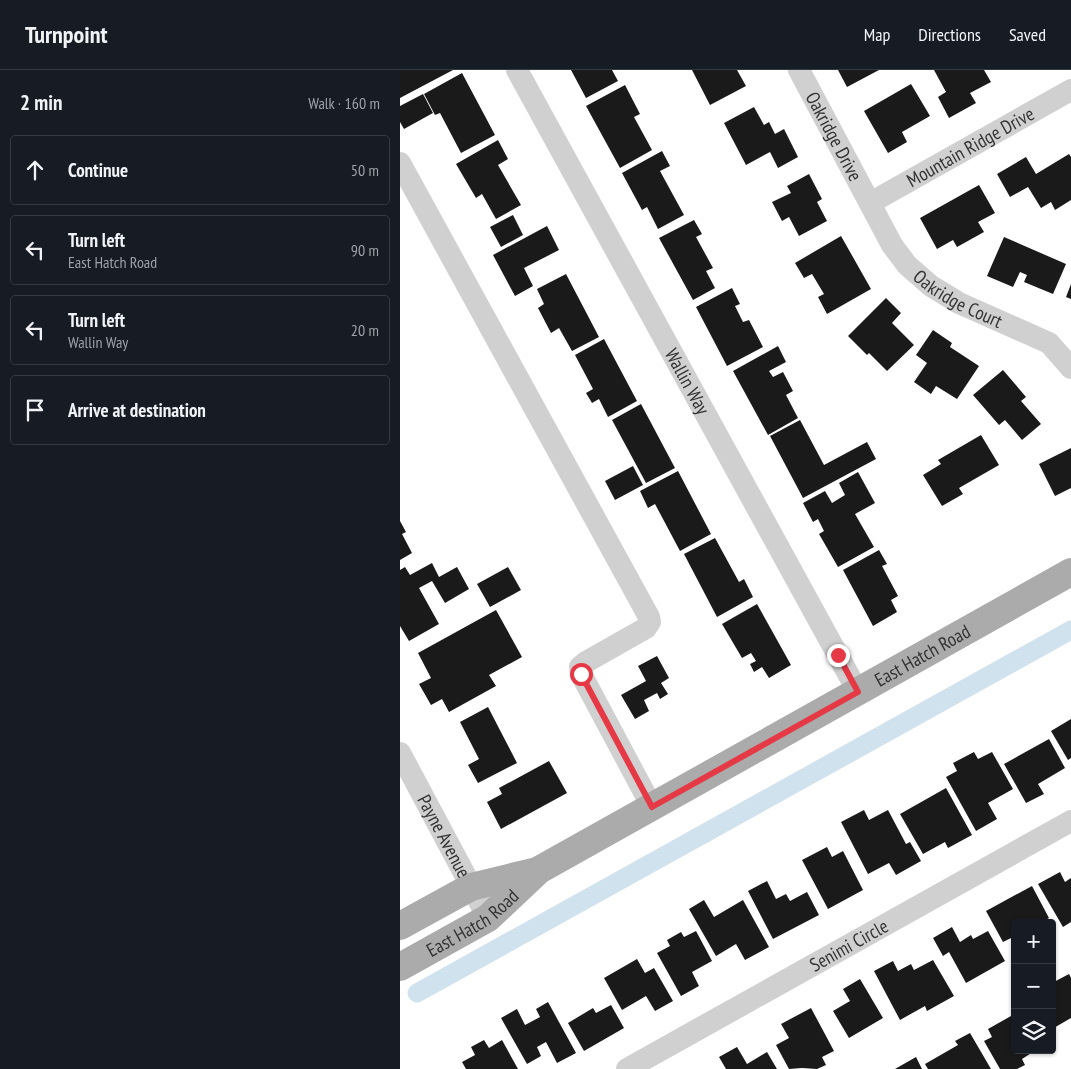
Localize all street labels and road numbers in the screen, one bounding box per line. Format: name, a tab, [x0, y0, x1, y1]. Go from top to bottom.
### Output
street label: Oakridge Drive	[801, 87, 868, 185]
street label: Mountain Ridge Drive	[902, 101, 1038, 192]
street label: Oakridge Court	[909, 264, 1007, 333]
street label: Wallin Way	[660, 344, 716, 419]
street label: East Hatch Road	[870, 619, 974, 692]
street label: Payne Avenue	[412, 790, 476, 882]
street label: East Hatch Road	[422, 884, 523, 962]
street label: Senimi Circle	[805, 914, 892, 977]

